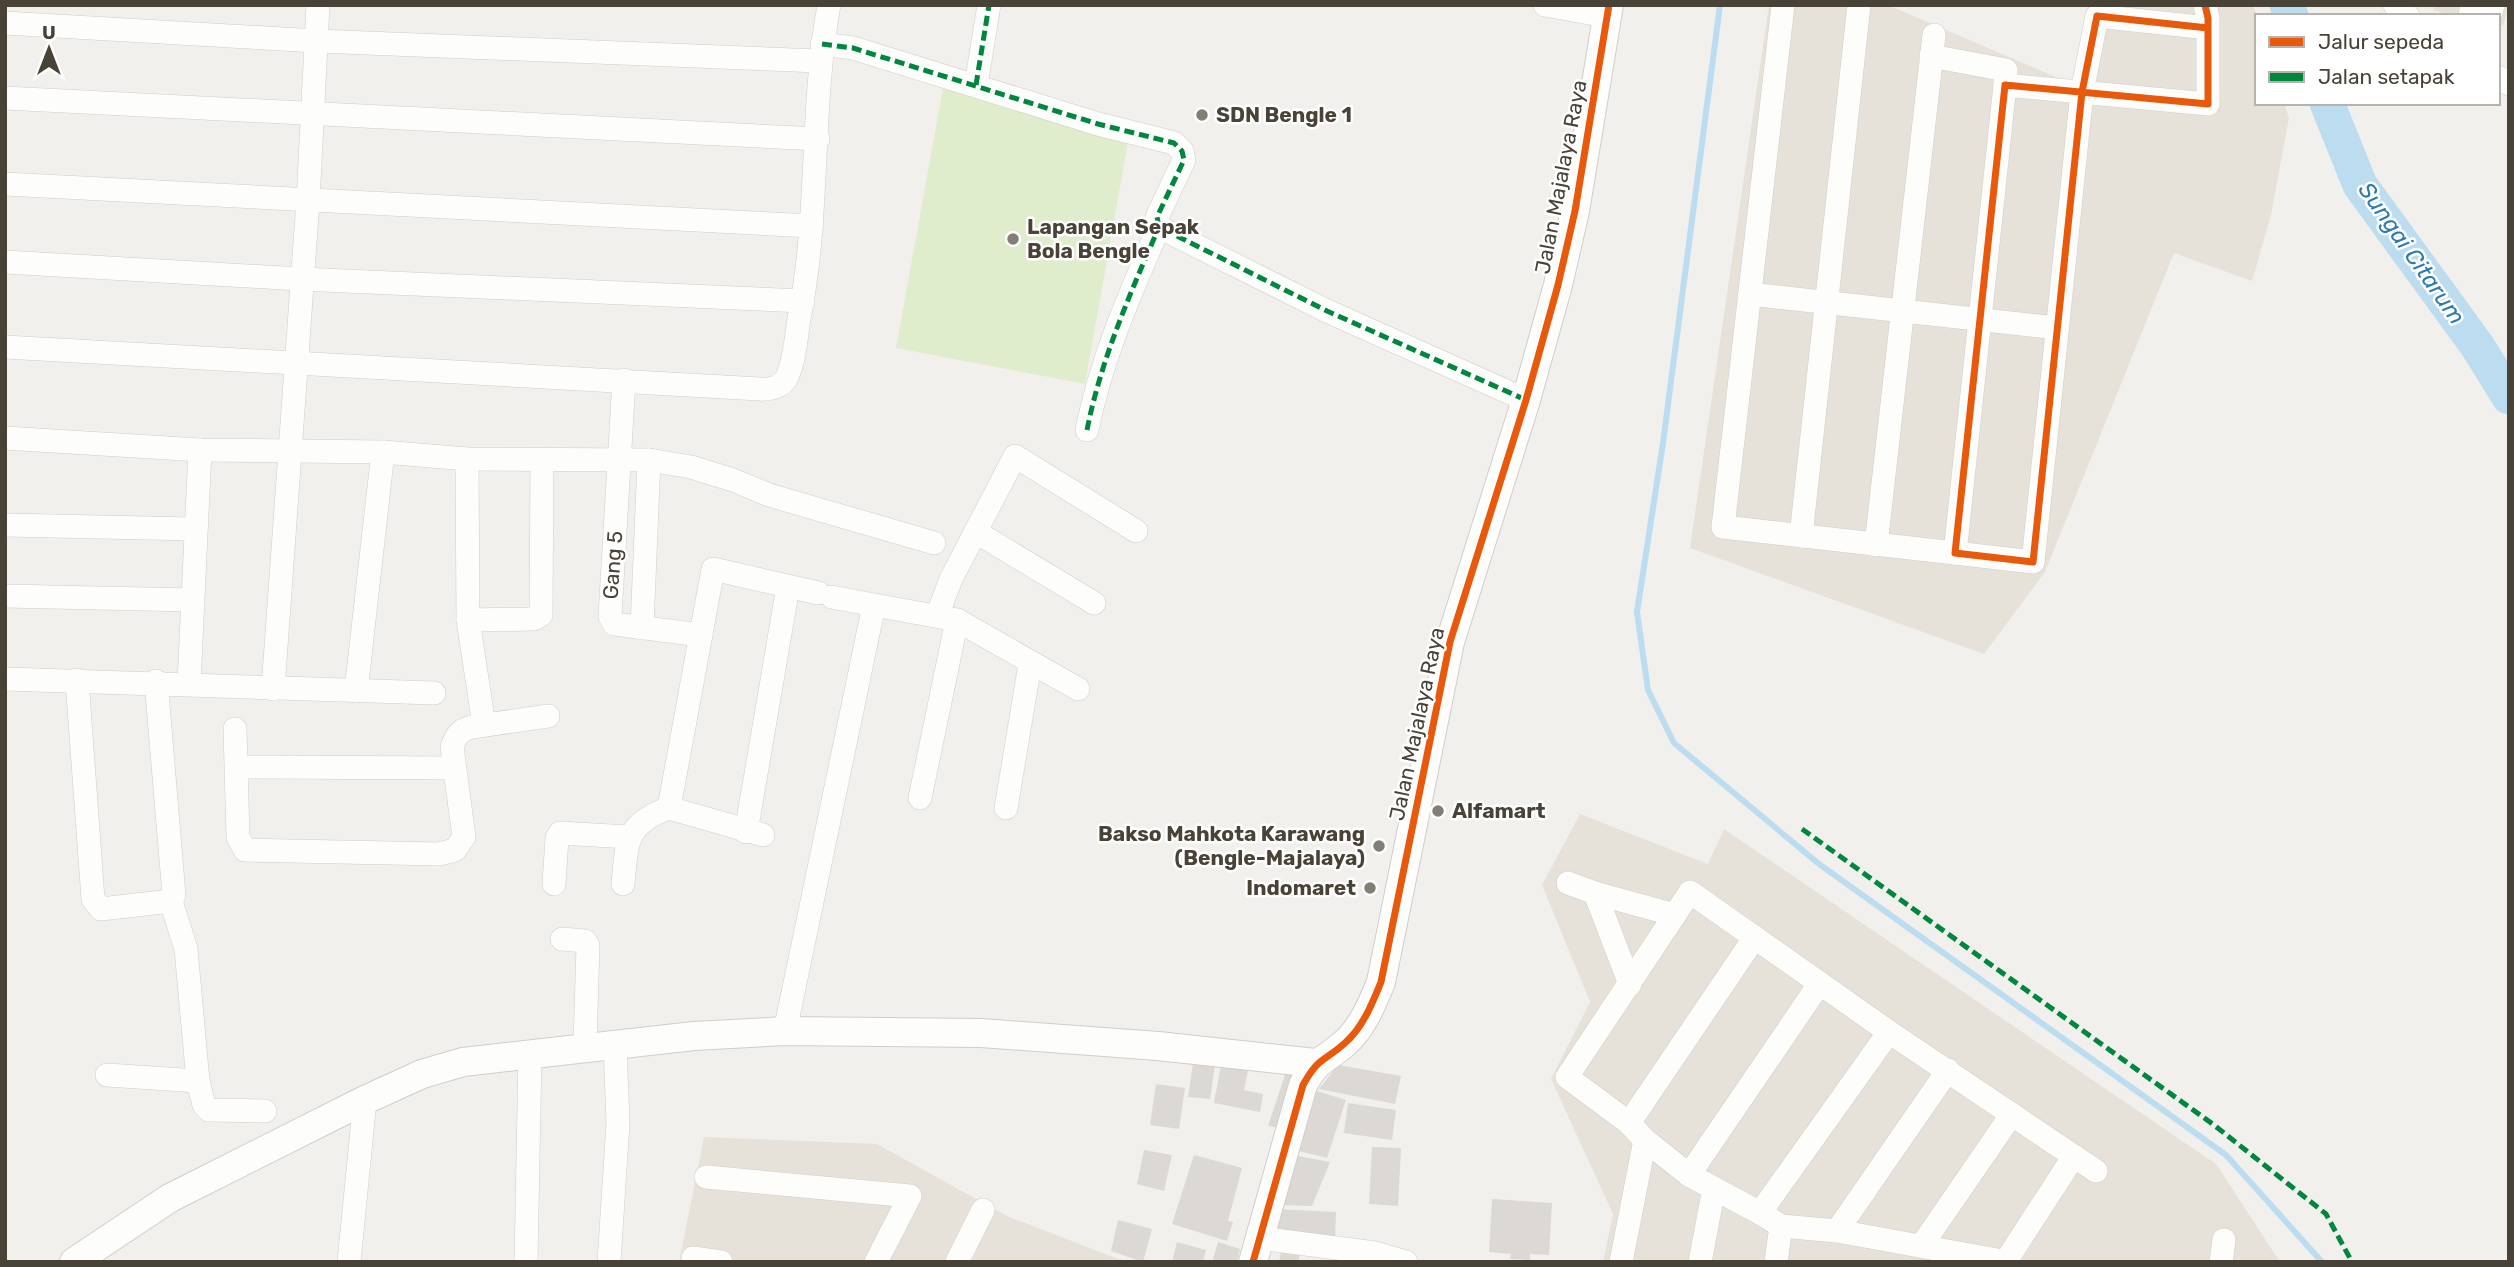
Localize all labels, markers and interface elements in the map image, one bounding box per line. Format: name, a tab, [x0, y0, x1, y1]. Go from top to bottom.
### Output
north arrow	[14, 14, 84, 84]
legend	[2255, 14, 2500, 105]
text: U	[42, 21, 56, 44]
text: Jalur sepeda	[2318, 29, 2444, 54]
text: Jalan setapak	[2318, 64, 2455, 89]
street label: Jalan Majalaya Raya	[1529, 78, 1592, 276]
place label: SDN Bengle 1	[1216, 102, 1352, 127]
marker: SDN Bengle 1	[1194, 107, 1210, 123]
water label: Sungai Citarum	[2353, 177, 2471, 329]
place label: Lapangan Sepak Bola Bengle	[1027, 214, 1200, 263]
marker: Lapangan Sepak Bola Bengle	[1005, 231, 1021, 247]
street label: Gang 5	[598, 530, 627, 600]
street label: Jalan Majalaya Raya	[1384, 625, 1449, 823]
place label: Alfamart	[1452, 798, 1546, 823]
marker: Alfamart	[1430, 803, 1446, 819]
place label: Bakso Mahkota Karawang (Bengle-Majalaya)	[1098, 821, 1365, 870]
marker: Bakso Mahkota Karawang (Bengle-Majalaya)	[1371, 838, 1387, 854]
place label: Indomaret	[1246, 875, 1356, 900]
marker: Indomaret	[1362, 880, 1378, 896]

